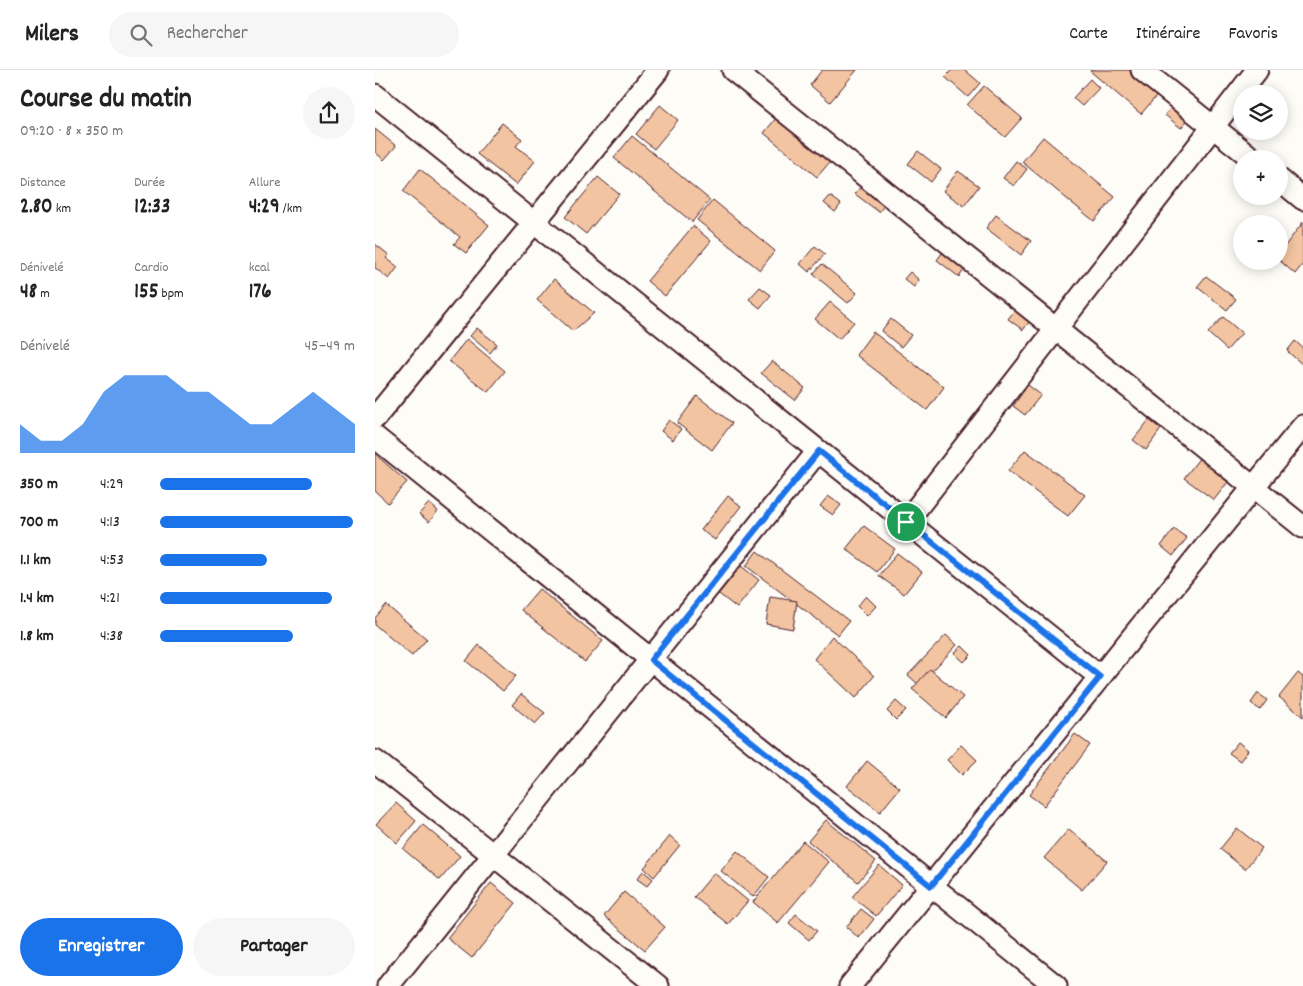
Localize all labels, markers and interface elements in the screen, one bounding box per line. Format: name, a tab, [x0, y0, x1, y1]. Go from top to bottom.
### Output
search box	[109, 12, 459, 57]
text: Milers	[25, 18, 79, 52]
icon: search	[127, 21, 155, 49]
text: Rechercher	[167, 21, 248, 48]
text: Carte	[1069, 22, 1108, 47]
text: Itinéraire	[1136, 22, 1200, 47]
text: Favoris	[1228, 22, 1278, 47]
text: Course du matin	[20, 81, 192, 121]
map controls	[1233, 85, 1288, 270]
button: layers	[1233, 85, 1288, 140]
button: share	[303, 87, 355, 139]
text: 09:20 · 8 × 350 m	[20, 120, 123, 143]
button: +	[1233, 150, 1288, 205]
text: Distance	[20, 173, 66, 193]
text: Durée	[134, 173, 165, 193]
text: Allure	[249, 173, 280, 193]
text: 2.80	[20, 193, 53, 223]
text: 12:33	[134, 193, 170, 223]
text: 4:29	[249, 193, 280, 223]
text: km	[53, 199, 71, 219]
text: /km	[280, 199, 302, 219]
button: −	[1233, 215, 1288, 270]
text: Dénivelé	[20, 258, 64, 278]
text: Cardio	[134, 258, 168, 278]
text: kcal	[249, 258, 270, 278]
text: 48	[20, 278, 37, 308]
text: 155	[134, 278, 158, 308]
text: 176	[249, 278, 272, 308]
text: m	[37, 284, 50, 304]
text: bpm	[158, 284, 184, 304]
text: Dénivelé	[20, 335, 70, 358]
text: 45–49 m	[304, 335, 355, 358]
text: 350 m	[20, 473, 58, 496]
text: 4:29	[100, 473, 124, 496]
pin	[885, 501, 927, 543]
icon: arrive	[892, 508, 920, 536]
text: 700 m	[20, 511, 58, 534]
text: 4:13	[100, 511, 120, 534]
text: 1.1 km	[20, 549, 51, 572]
text: 4:53	[100, 549, 124, 572]
text: 1.4 km	[20, 587, 54, 610]
text: 4:21	[100, 587, 120, 610]
text: 1.8 km	[20, 625, 54, 648]
text: 4:38	[100, 625, 123, 648]
button: Enregistrer	[20, 918, 183, 976]
button: Partager	[193, 918, 355, 976]

